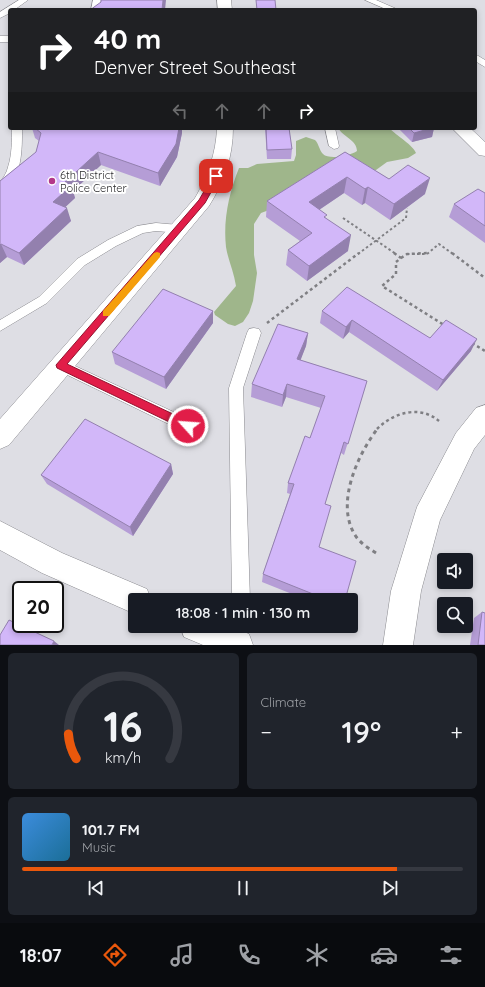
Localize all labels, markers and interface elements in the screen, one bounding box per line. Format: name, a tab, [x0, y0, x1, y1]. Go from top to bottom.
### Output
text: 40 m	[94, 21, 161, 56]
icon: right	[28, 24, 80, 76]
text: Denver Street Southeast	[94, 56, 296, 79]
icon: left	[169, 100, 191, 122]
icon: ahead	[211, 100, 233, 122]
icon: ahead	[253, 100, 275, 122]
icon: right	[295, 100, 317, 122]
pin	[199, 159, 233, 193]
icon: arrive	[205, 165, 227, 187]
place label: 6th District Police Center	[60, 168, 128, 195]
marker: 6th District Police Center	[47, 176, 57, 186]
position arrow	[167, 405, 209, 447]
map controls	[437, 553, 473, 633]
button: sound	[437, 553, 473, 589]
speed limit sign: 20	[12, 581, 64, 633]
button: search	[437, 597, 473, 633]
text: 18:08 · 1 min · 130 m	[176, 603, 310, 622]
text: Climate	[261, 694, 306, 710]
text: 16	[104, 700, 143, 752]
text: 19°	[341, 713, 381, 751]
text: −	[261, 718, 272, 746]
text: +	[451, 718, 463, 746]
text: km/h	[105, 749, 141, 767]
text: 101.7 FM	[82, 820, 140, 839]
text: Music	[82, 839, 116, 855]
icon: previous	[85, 877, 107, 899]
icon: pause	[232, 877, 254, 899]
icon: next	[379, 877, 401, 899]
icon: directions	[101, 941, 129, 969]
icon: music	[168, 941, 196, 969]
icon: phone	[235, 941, 263, 969]
icon: climate	[303, 941, 331, 969]
icon: car	[370, 941, 398, 969]
icon: filters	[437, 941, 465, 969]
text: 18:07	[20, 944, 62, 967]

